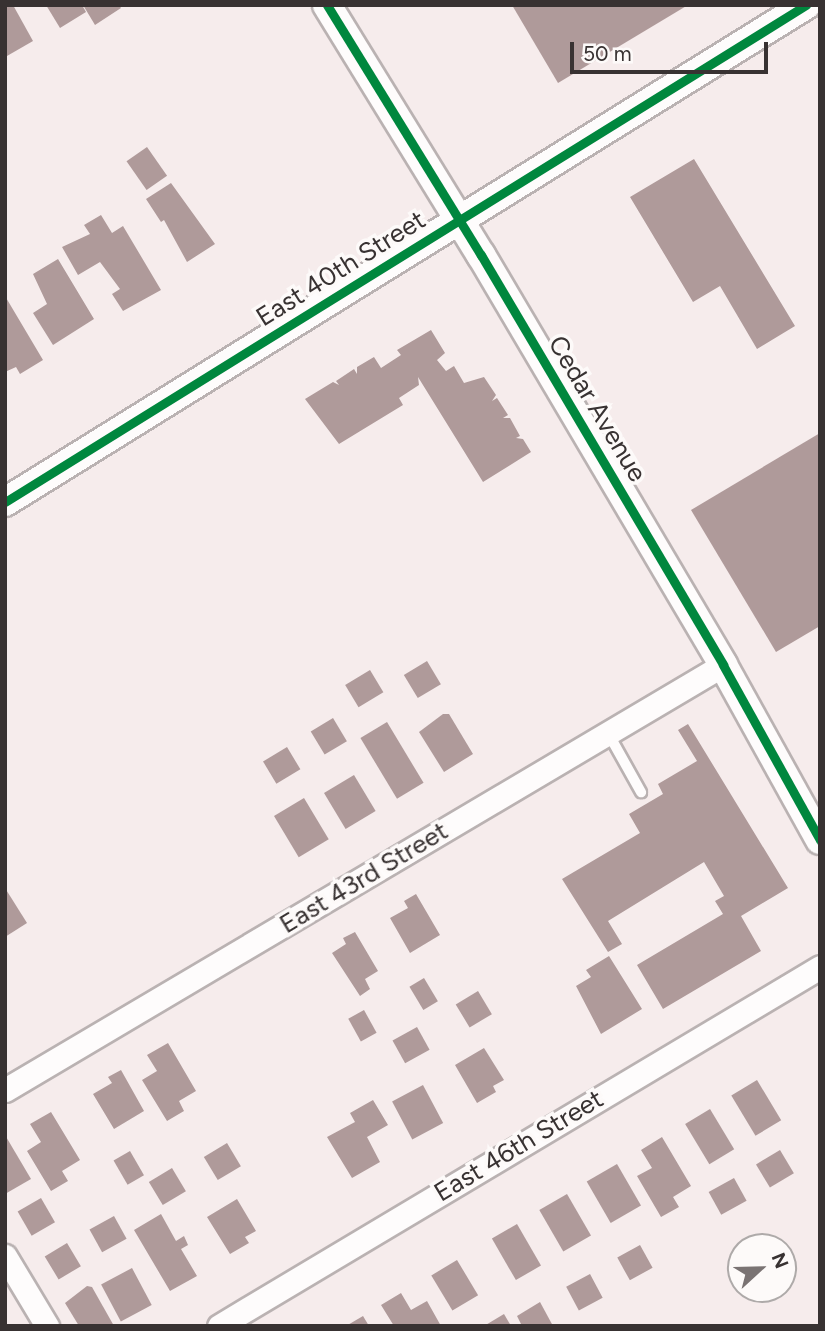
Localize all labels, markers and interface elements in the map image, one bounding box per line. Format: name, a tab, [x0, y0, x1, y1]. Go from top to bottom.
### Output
scale bar	[573, 28, 771, 72]
text: 50 m	[583, 41, 632, 66]
street label: East 40th Street	[251, 205, 431, 333]
street label: Cedar Avenue	[541, 330, 653, 488]
street label: East 43rd Street	[274, 816, 454, 940]
street label: East 46th Street	[429, 1083, 609, 1209]
north arrow	[727, 1233, 797, 1303]
text: N	[767, 1250, 793, 1272]

